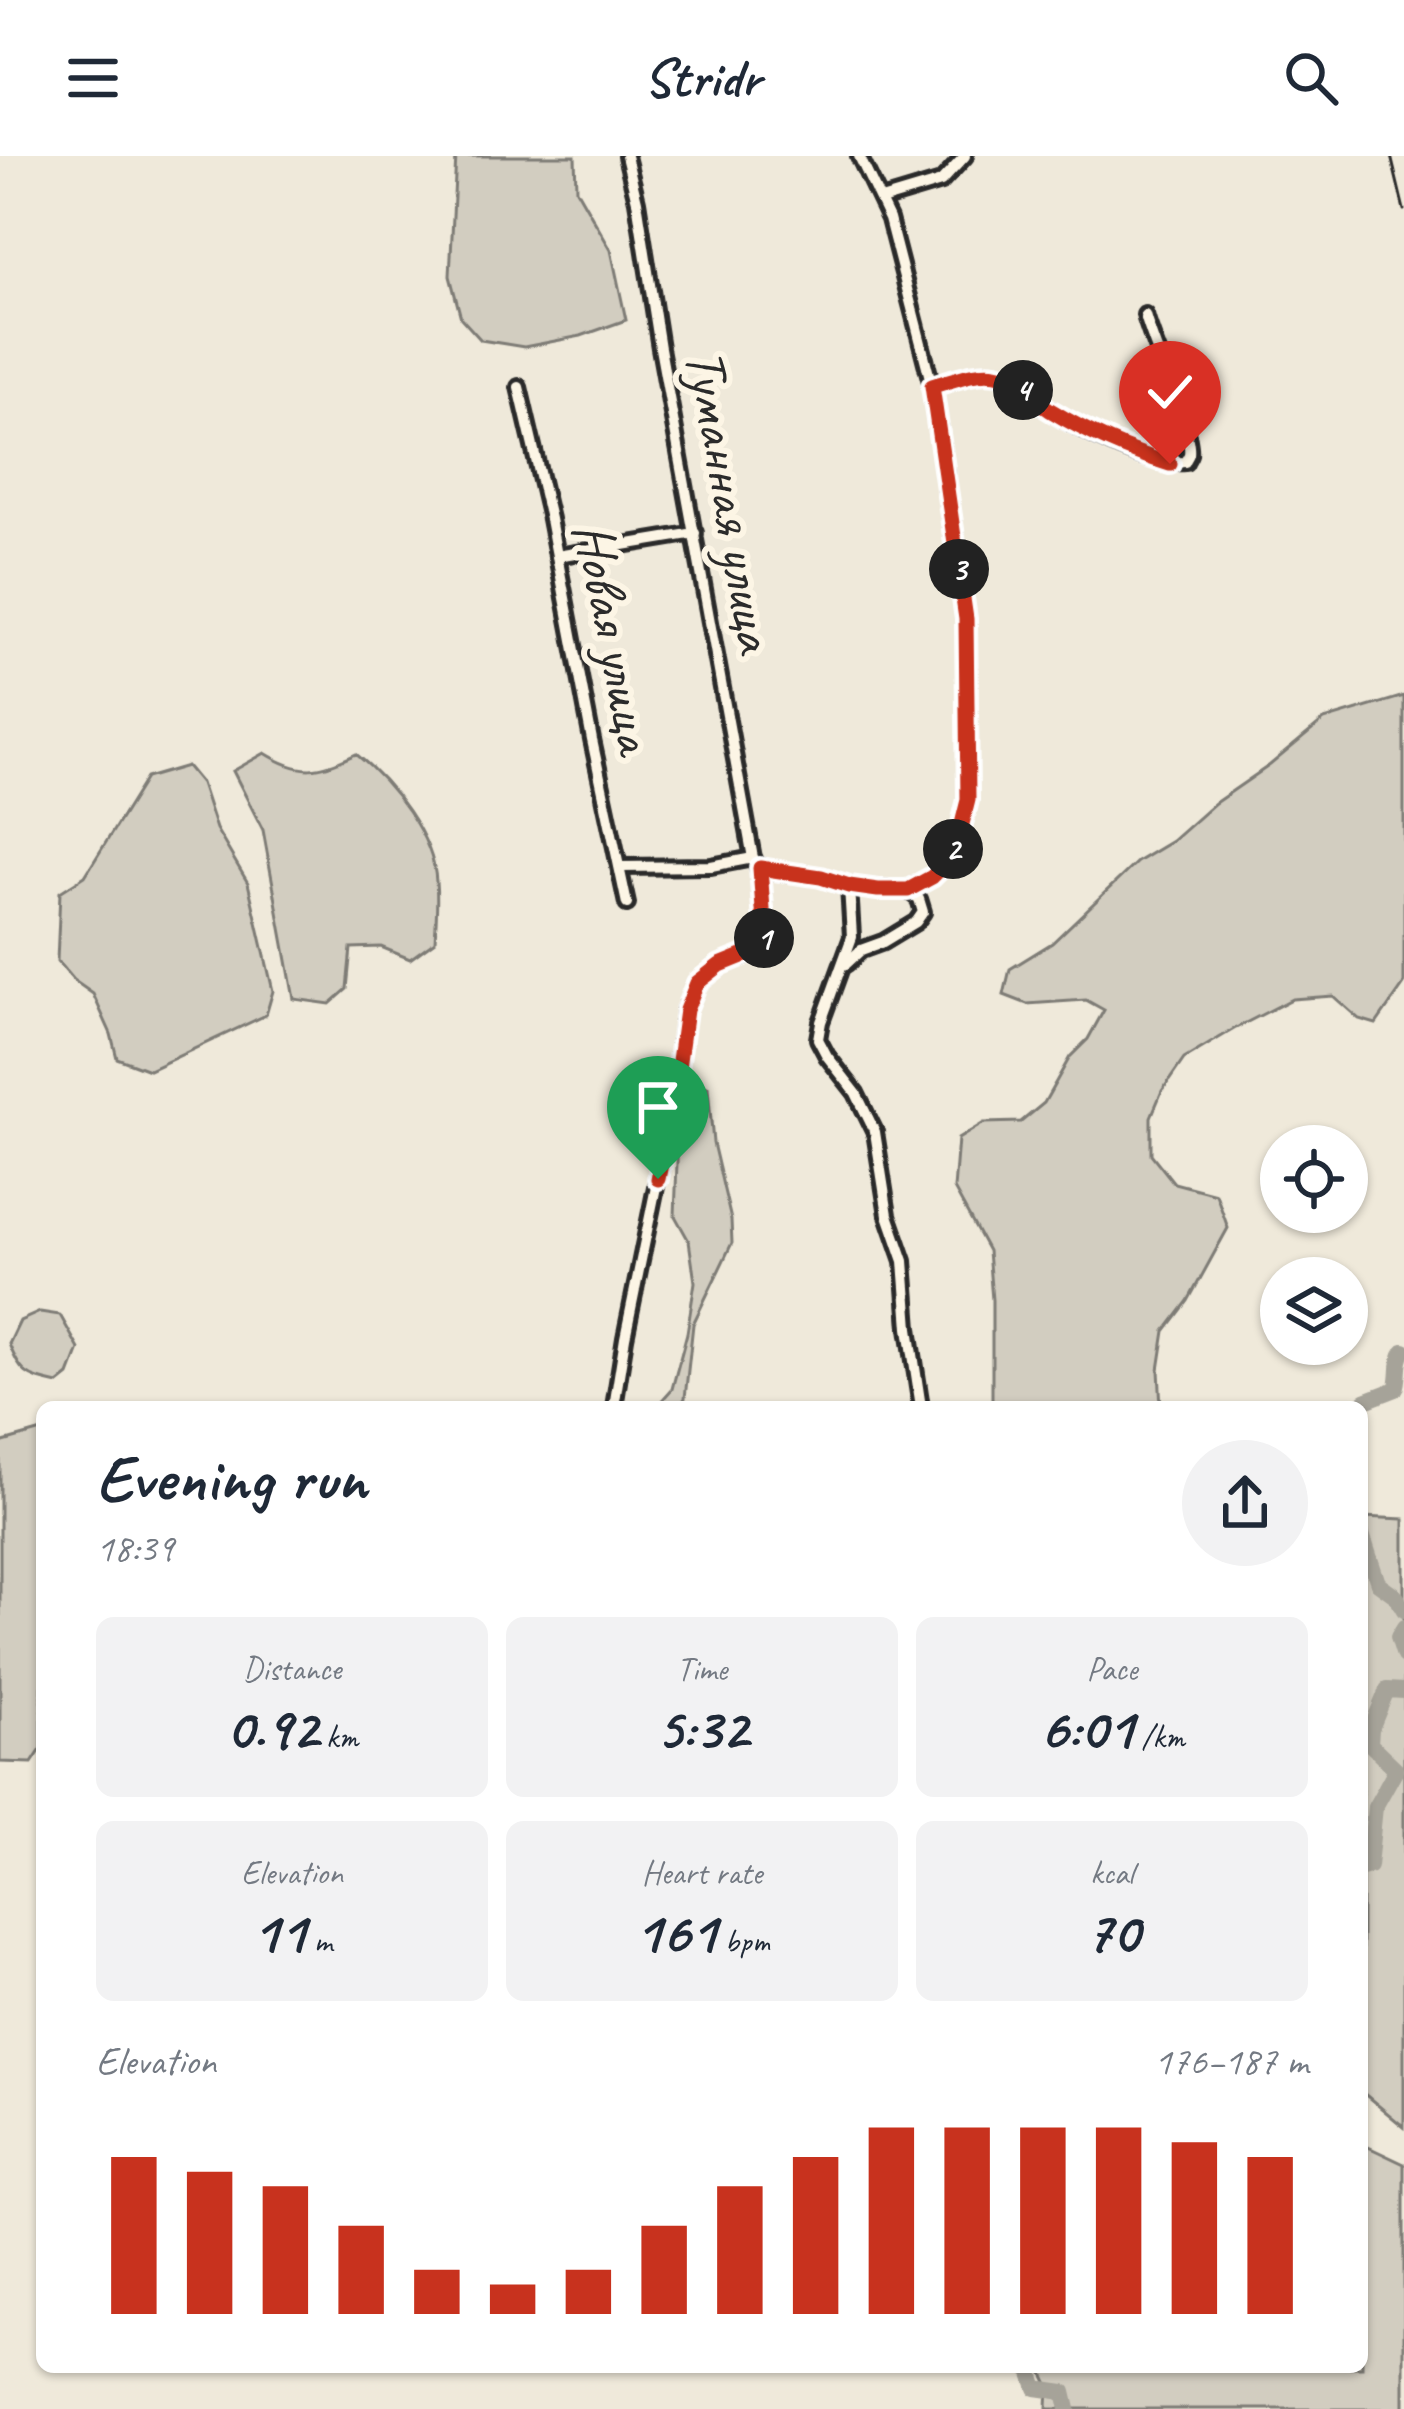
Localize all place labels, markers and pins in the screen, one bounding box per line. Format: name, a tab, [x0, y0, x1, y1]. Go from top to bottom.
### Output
pin	[1119, 341, 1221, 464]
pin: 4	[993, 360, 1053, 420]
pin: 3	[929, 539, 989, 599]
pin: 2	[923, 819, 983, 879]
pin: 1	[734, 908, 794, 968]
pin	[607, 1056, 709, 1179]

